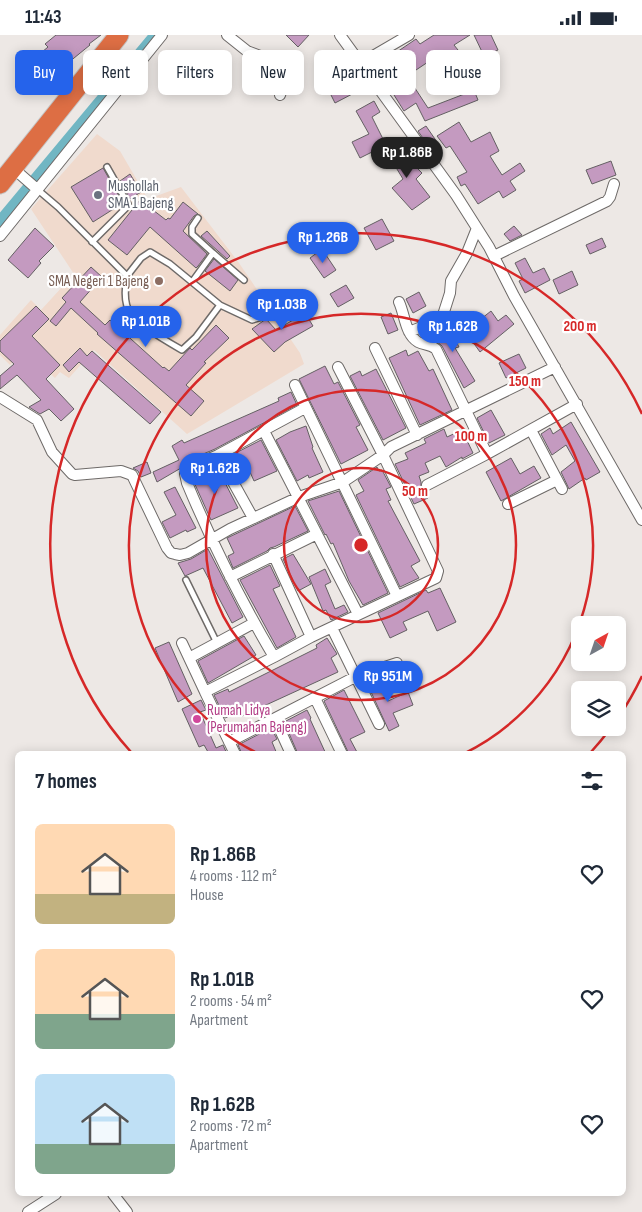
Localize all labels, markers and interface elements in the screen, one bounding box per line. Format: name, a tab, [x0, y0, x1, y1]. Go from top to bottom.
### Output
text: 11:43	[25, 6, 62, 29]
chip: Buy	[15, 50, 73, 95]
chip: Rent	[83, 50, 148, 95]
chip: Filters	[158, 50, 232, 95]
chip: New	[242, 50, 304, 95]
chip: Apartment	[314, 50, 416, 95]
chip: House	[426, 50, 500, 95]
pin: Rp 1.86B	[355, 137, 459, 179]
text: Rp 1.86B	[382, 143, 432, 162]
place label: Mushollah SMA 1 Bajeng	[108, 177, 173, 213]
marker: Mushollah SMA 1 Bajeng	[92, 189, 104, 201]
pin: Rp 1.26B	[271, 221, 375, 264]
text: Rp 1.26B	[298, 228, 348, 247]
place label: SMA Negeri 1 Bajeng	[48, 272, 149, 291]
marker: SMA Negeri 1 Bajeng	[153, 275, 165, 287]
pin: Rp 1.03B	[230, 289, 334, 331]
text: Rp 1.03B	[257, 295, 307, 314]
pin: Rp 1.01B	[94, 305, 198, 348]
pin: Rp 1.62B	[401, 311, 505, 353]
text: Rp 1.01B	[122, 312, 170, 331]
text: Rp 1.62B	[428, 317, 478, 336]
text: 200 m	[563, 317, 597, 336]
text: 150 m	[509, 372, 541, 391]
text: 100 m	[455, 427, 487, 446]
pin: Rp 1.62B	[163, 453, 267, 495]
text: Rp 1.62B	[190, 459, 240, 478]
text: 50 m	[402, 482, 428, 501]
centre of rings	[352, 536, 370, 554]
north arrow	[571, 616, 626, 671]
map controls	[571, 616, 626, 736]
pin: Rp 951M	[342, 661, 434, 703]
text: Rp 951M	[364, 667, 412, 686]
button: layers	[571, 681, 626, 736]
place label: Rumah Lidya (Perumahan Bajeng)	[207, 701, 307, 737]
marker: Rumah Lidya (Perumahan Bajeng)	[191, 713, 203, 725]
icon: filters	[578, 767, 606, 795]
text: 7 homes	[35, 769, 97, 794]
text: Rp 1.86B	[190, 842, 256, 867]
icon: home	[75, 844, 135, 904]
icon: heart	[578, 860, 606, 888]
text: 4 rooms · 112 m²	[190, 867, 277, 886]
text: House	[190, 886, 224, 905]
text: Rp 1.01B	[190, 967, 254, 992]
icon: home	[75, 969, 135, 1029]
icon: heart	[578, 985, 606, 1013]
text: 2 rooms · 54 m²	[190, 992, 272, 1011]
text: Apartment	[190, 1011, 248, 1030]
text: Rp 1.62B	[190, 1092, 255, 1117]
icon: home	[75, 1094, 135, 1154]
icon: heart	[578, 1110, 606, 1138]
text: 2 rooms · 72 m²	[190, 1117, 272, 1136]
text: Apartment	[190, 1136, 248, 1155]

